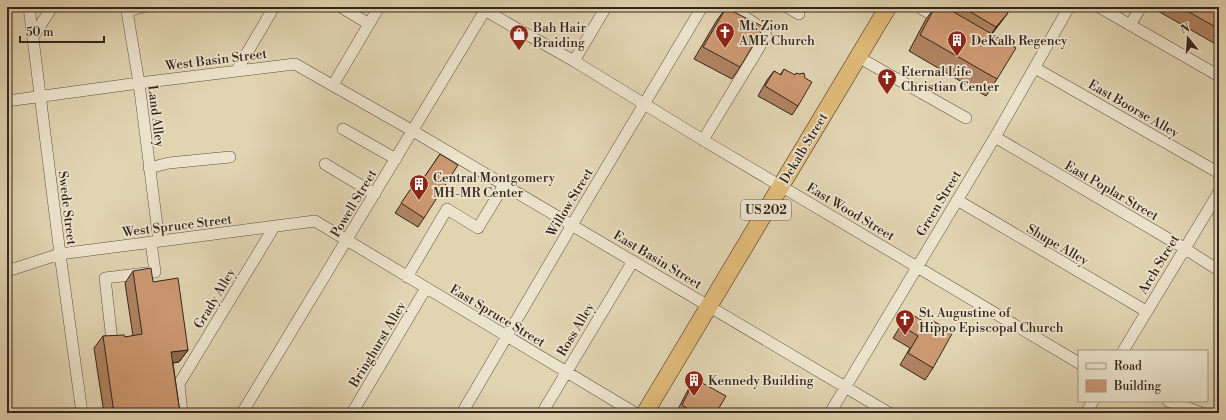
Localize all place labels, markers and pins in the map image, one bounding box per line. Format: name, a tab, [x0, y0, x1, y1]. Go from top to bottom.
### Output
place label: Mt. Zion AME Church	[738, 18, 815, 49]
place label: Bah Hair Braiding	[532, 20, 586, 51]
church icon: Mt. Zion AME Church	[714, 21, 736, 49]
shop icon: Bah Hair Braiding	[508, 23, 530, 51]
building icon: DeKalb Regency	[946, 29, 968, 57]
place label: DeKalb Regency	[971, 33, 1068, 49]
place label: Eternal Life Christian Center	[901, 64, 1000, 95]
church icon: Eternal Life Christian Center	[876, 67, 898, 95]
place label: Central Montgomery MH-MR Center	[433, 170, 556, 201]
building icon: Central Montgomery MH-MR Center	[408, 173, 430, 201]
place label: St. Augustine of Hippo Episcopal Church	[919, 305, 1064, 336]
church icon: St. Augustine of Hippo Episcopal Church	[894, 308, 916, 336]
building icon: Kennedy Building	[683, 369, 705, 397]
place label: Kennedy Building	[708, 373, 814, 389]

